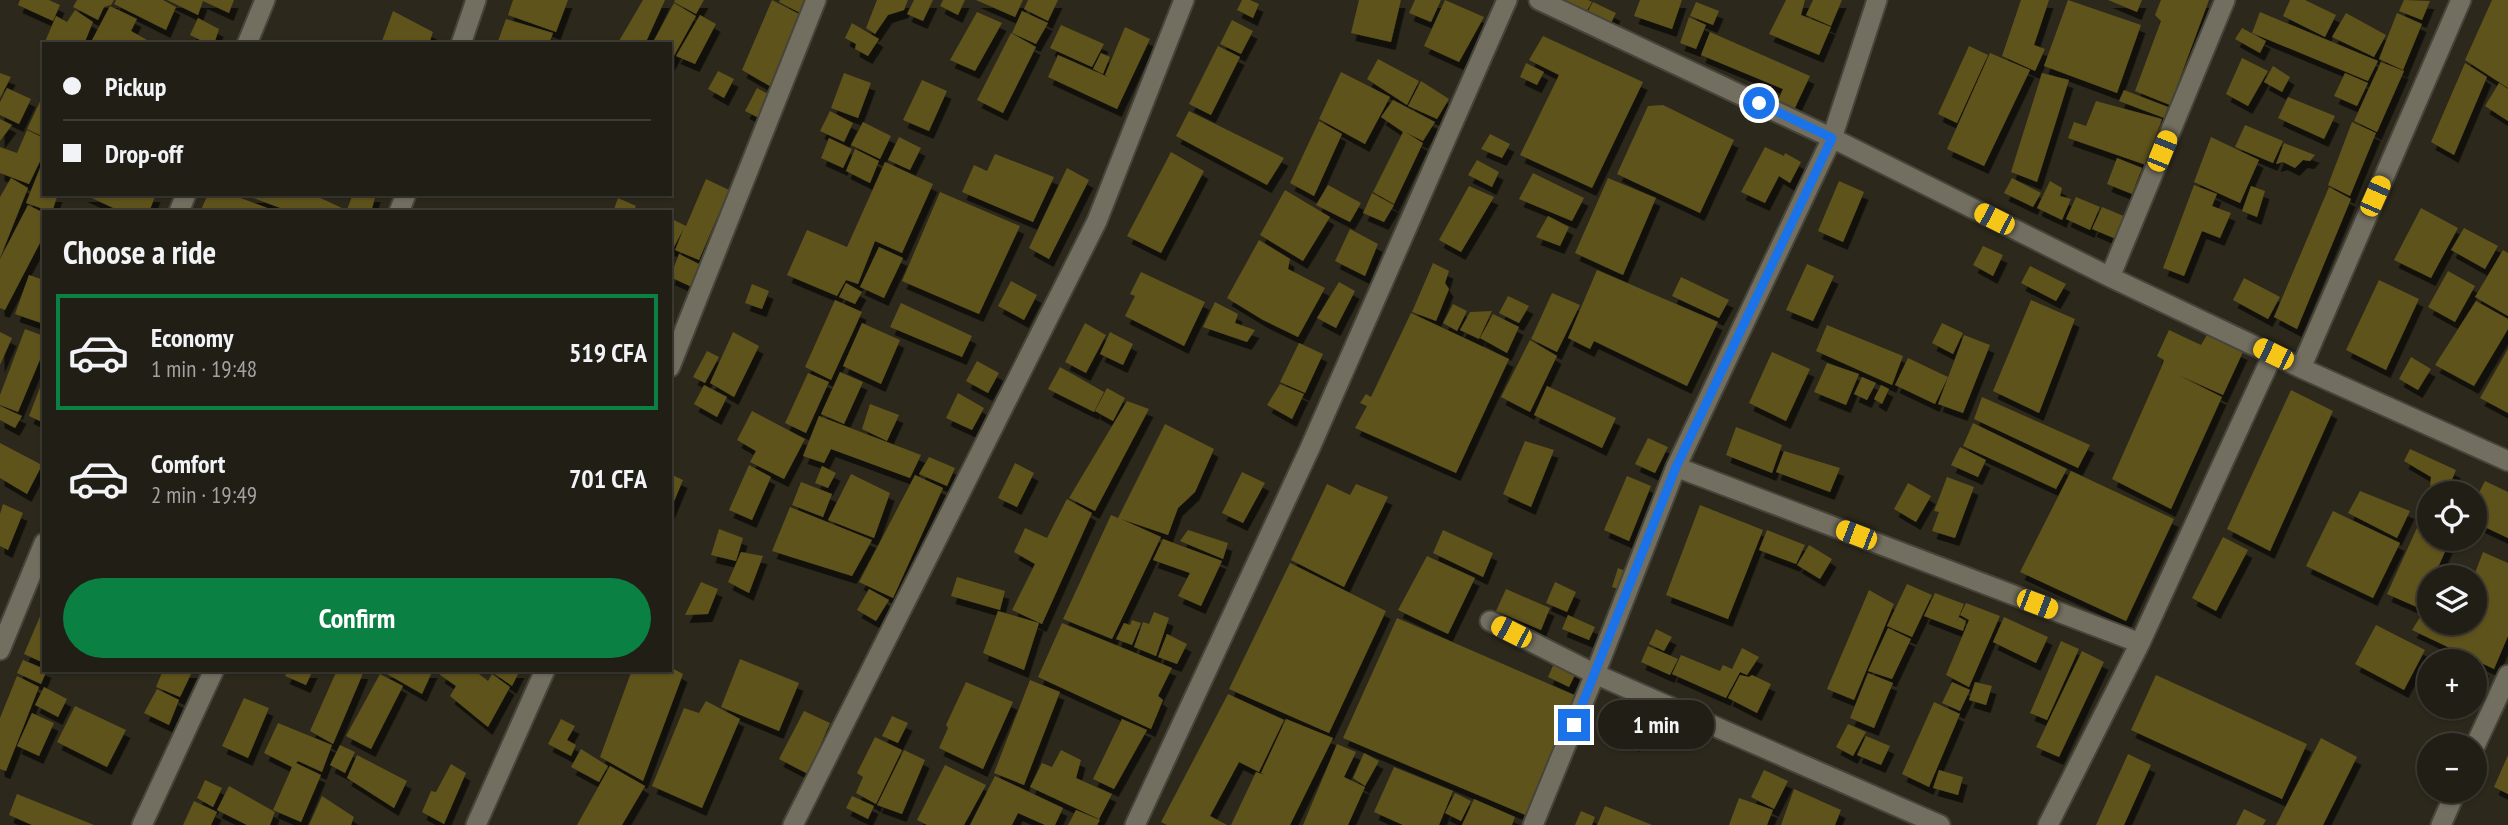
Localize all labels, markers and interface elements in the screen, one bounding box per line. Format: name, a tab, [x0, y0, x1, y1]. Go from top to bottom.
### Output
text: Pickup	[105, 70, 166, 103]
route start	[1743, 87, 1775, 119]
car	[2145, 128, 2180, 174]
text: Drop-off	[105, 137, 183, 170]
car	[2357, 173, 2394, 219]
car	[1971, 200, 2018, 238]
text: Choose a ride	[63, 231, 216, 273]
icon: car	[67, 321, 130, 384]
text: Economy	[151, 321, 233, 354]
car	[2250, 335, 2297, 373]
text: 519 CFA	[569, 336, 647, 369]
text: 1 min · 19:48	[151, 354, 257, 383]
icon: car	[67, 447, 130, 510]
text: Comfort	[151, 447, 225, 480]
text: 701 CFA	[569, 462, 647, 495]
text: 2 min · 19:49	[151, 480, 257, 509]
map controls	[2417, 481, 2487, 803]
button: locate	[2417, 481, 2487, 551]
car	[1833, 518, 1880, 552]
button: layers	[2417, 565, 2487, 635]
button: Confirm	[63, 578, 651, 658]
car	[2014, 587, 2061, 621]
car	[1488, 613, 1535, 651]
button: +	[2417, 649, 2487, 719]
callout: 1 min	[1598, 700, 1714, 750]
route end	[1558, 709, 1590, 741]
text: 1 min	[1633, 710, 1679, 739]
button: −	[2417, 733, 2487, 803]

